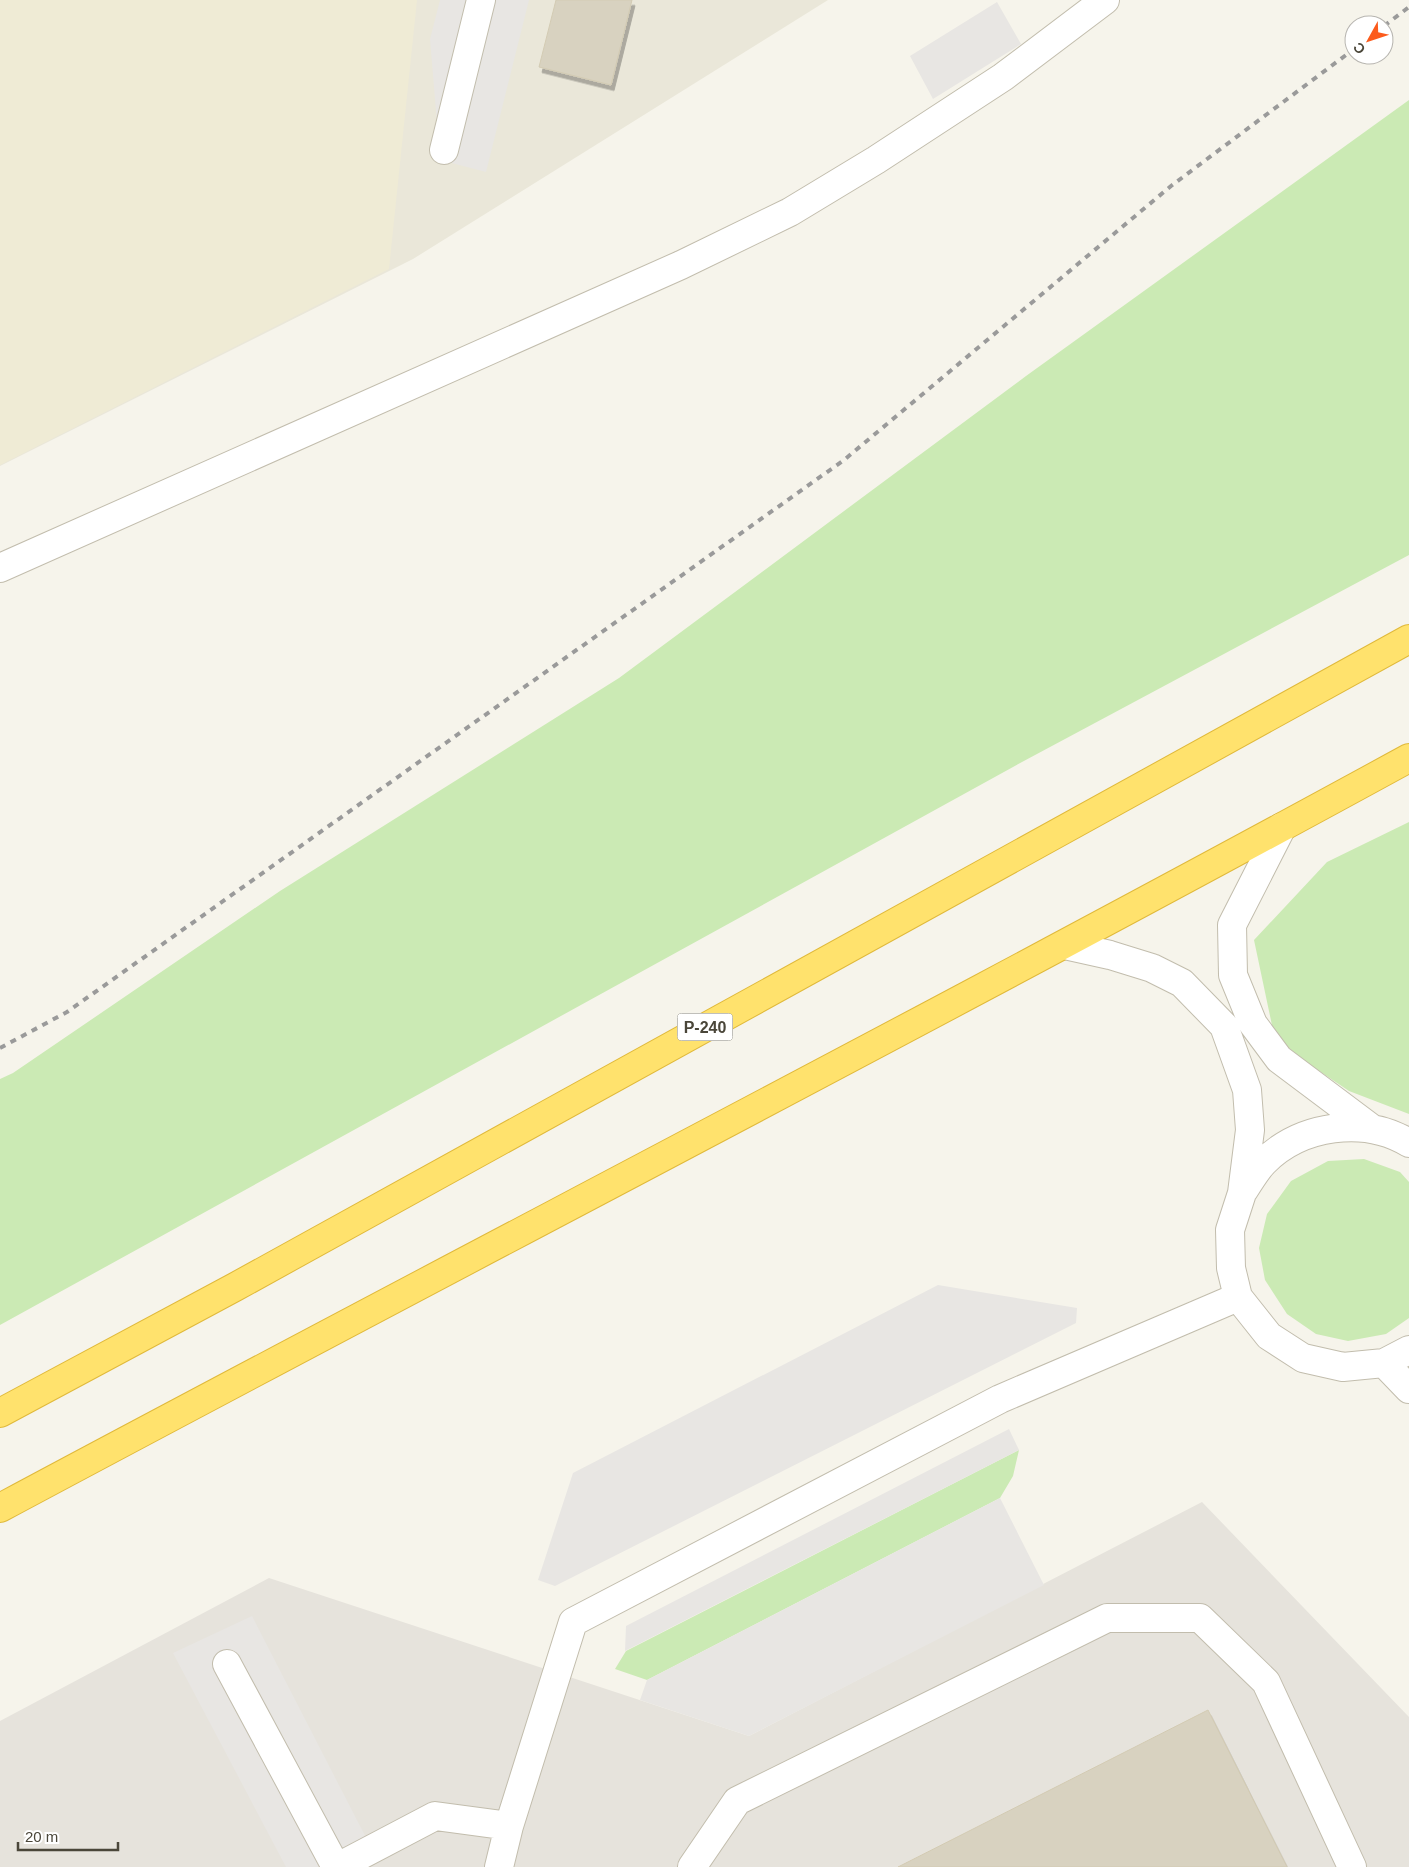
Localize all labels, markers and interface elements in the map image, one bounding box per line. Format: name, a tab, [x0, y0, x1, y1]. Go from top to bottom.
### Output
north arrow	[1344, 15, 1394, 65]
text: С	[1350, 39, 1368, 57]
road number: Р-240	[678, 1014, 732, 1040]
scale bar	[18, 1820, 118, 1852]
text: 20 m	[25, 1828, 58, 1845]

